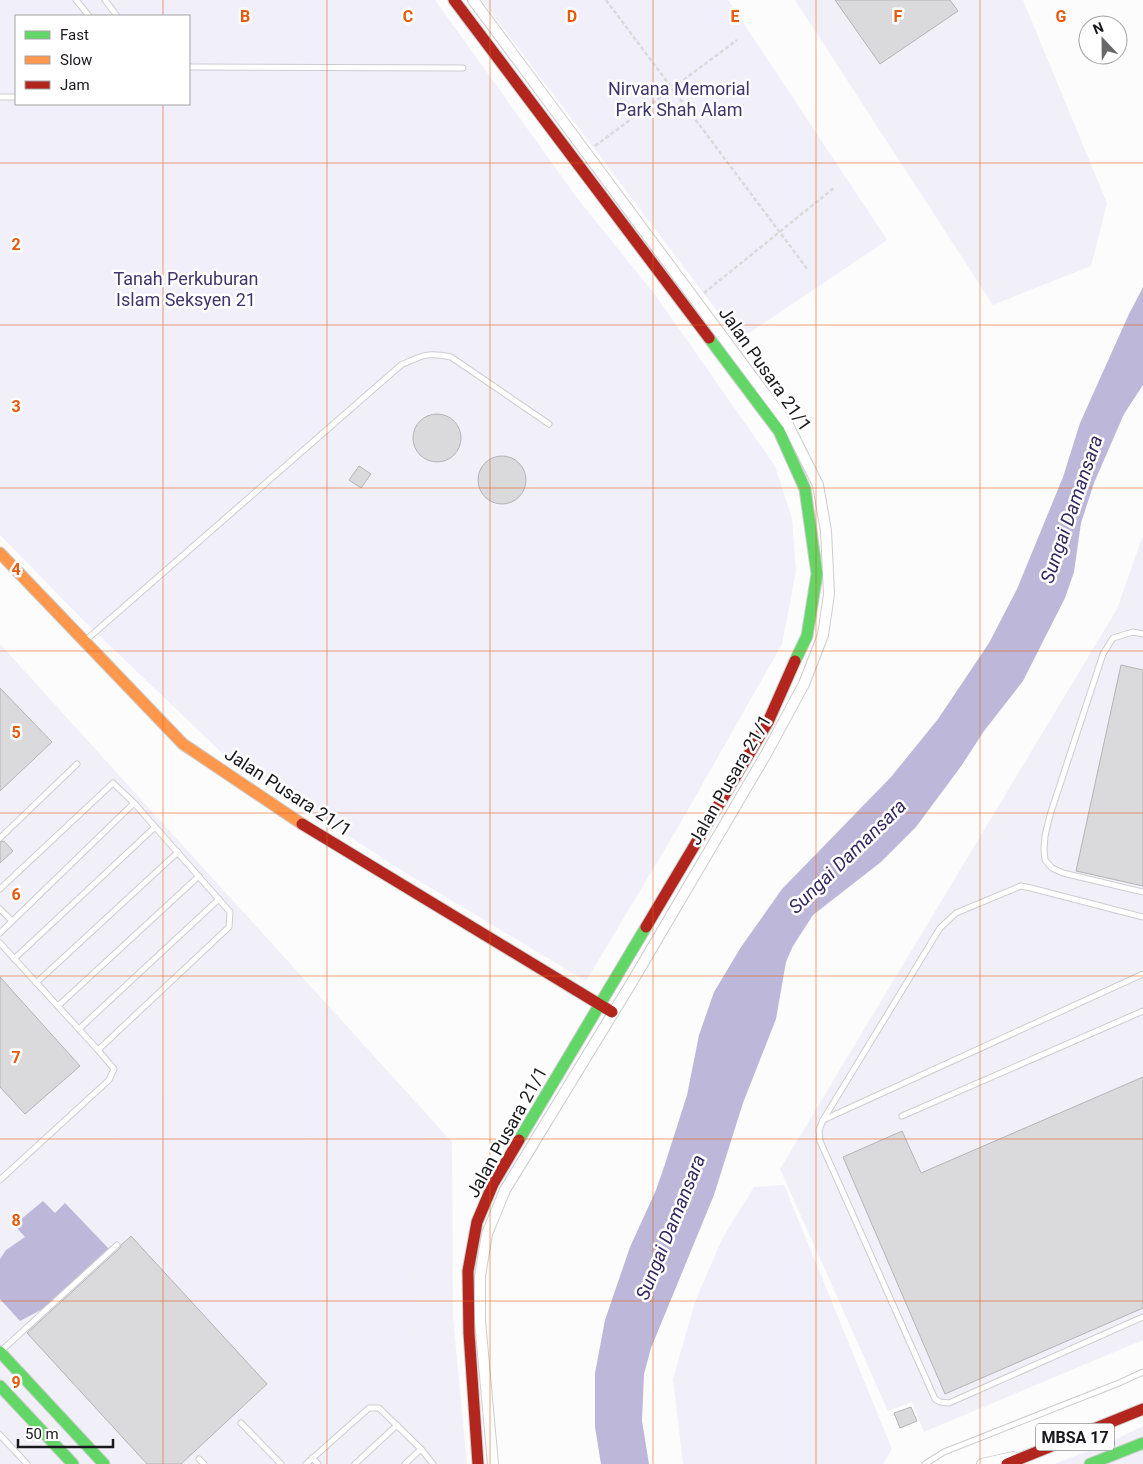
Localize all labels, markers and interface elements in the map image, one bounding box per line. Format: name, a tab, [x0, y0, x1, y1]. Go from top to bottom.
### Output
text: B	[240, 7, 250, 26]
text: C	[403, 7, 413, 26]
text: D	[567, 7, 577, 26]
text: E	[731, 7, 740, 26]
text: F	[894, 7, 903, 26]
text: G	[1056, 7, 1067, 26]
legend	[15, 15, 190, 105]
north arrow	[1078, 15, 1128, 65]
text: N	[1091, 19, 1106, 37]
text: Fast	[60, 26, 89, 44]
text: Slow	[60, 51, 92, 69]
text: Jam	[60, 76, 90, 94]
park label: Nirvana Memorial Park Shah Alam	[608, 78, 750, 120]
text: 2	[11, 235, 21, 254]
park label: Tanah Perkuburan Islam Seksyen 21	[113, 268, 259, 310]
street label: Jalan Pusara 21/1	[715, 303, 816, 435]
text: 3	[11, 397, 21, 416]
water label: Sungai Damansara	[1035, 432, 1108, 586]
text: 4	[11, 560, 21, 579]
street label: Jalan Pusara 21/1	[684, 711, 775, 848]
text: 5	[11, 723, 21, 742]
street label: Jalan Pusara 21/1	[221, 743, 355, 840]
water label: Sungai Damansara	[784, 794, 911, 918]
text: 6	[11, 885, 21, 904]
text: 7	[11, 1048, 21, 1067]
street label: Jalan Pusara 21/1	[462, 1063, 551, 1201]
water label: Sungai Damansara	[631, 1151, 710, 1303]
text: 8	[11, 1211, 21, 1230]
text: 9	[11, 1373, 21, 1392]
scale bar	[18, 1416, 112, 1448]
road number: MBSA 17	[1036, 1424, 1114, 1450]
text: 50 m	[25, 1425, 59, 1443]

